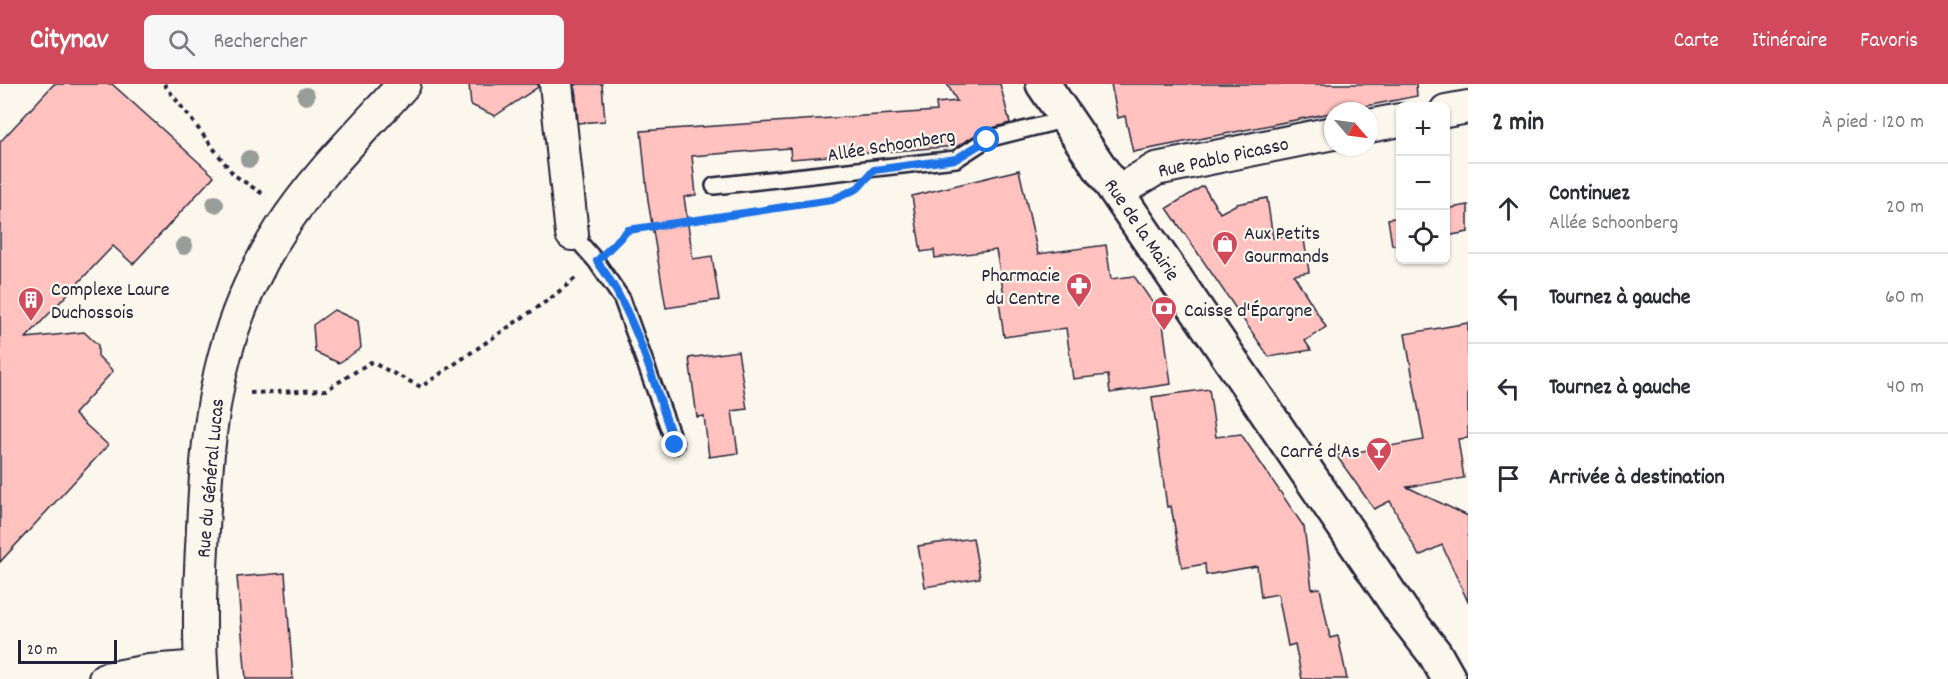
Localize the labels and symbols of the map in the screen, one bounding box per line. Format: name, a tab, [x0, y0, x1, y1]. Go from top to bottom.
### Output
north arrow	[1324, 102, 1378, 156]
street label: Allée Schoonberg	[826, 123, 957, 171]
route start	[973, 126, 999, 152]
street label: Rue Pablo Picasso	[1156, 131, 1292, 186]
street label: Rue de la Mairie	[1096, 174, 1185, 288]
place label: Aux Petits Gourmands	[1244, 221, 1329, 272]
shop icon: Aux Petits Gourmands	[1210, 229, 1240, 267]
place label: Pharmacie du Centre	[981, 263, 1060, 314]
pharmacy icon: Pharmacie du Centre	[1064, 271, 1094, 309]
place label: Complexe Laure Duchossois	[51, 277, 170, 328]
building icon: Complexe Laure Duchossois	[16, 285, 46, 323]
bank icon: Caisse d'Épargne	[1149, 294, 1179, 332]
place label: Caisse d'Épargne	[1184, 298, 1313, 326]
street label: Rue du Général Lucas	[191, 398, 233, 559]
route end	[661, 431, 687, 457]
bar icon: Carré d'As	[1364, 435, 1394, 473]
place label: Carré d'As	[1280, 439, 1360, 467]
scale bar	[18, 637, 117, 664]

